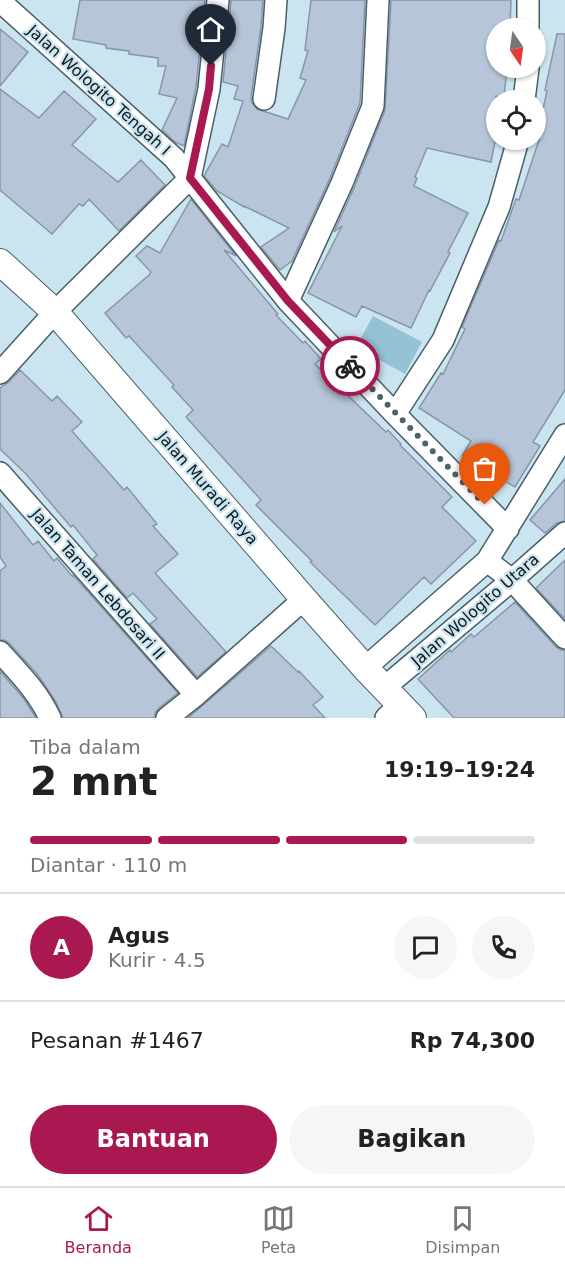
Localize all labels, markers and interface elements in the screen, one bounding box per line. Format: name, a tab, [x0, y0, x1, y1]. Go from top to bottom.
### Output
pin	[185, 4, 236, 66]
icon: home	[194, 13, 227, 46]
north arrow	[486, 18, 546, 78]
map controls	[486, 18, 546, 150]
street label: Jalan Wologito Tengah I	[23, 20, 174, 159]
button: locate	[486, 90, 546, 150]
courier	[320, 336, 380, 396]
icon: bike	[334, 350, 367, 383]
street label: Jalan Muradi Raya	[153, 427, 262, 549]
pin	[459, 443, 510, 505]
icon: bag	[468, 452, 501, 485]
street label: Jalan Taman Lebdosari II	[27, 504, 169, 663]
street label: Jalan Wologito Utara	[407, 549, 543, 671]
text: Tiba dalam	[30, 735, 141, 759]
text: 19:19–19:24	[384, 757, 535, 782]
text: 2 mnt	[30, 759, 158, 804]
text: Diantar · 110 m	[30, 853, 187, 877]
button: chat	[394, 916, 457, 979]
button: phone	[472, 916, 535, 979]
text: Agus	[108, 923, 170, 948]
text: A	[53, 935, 70, 960]
text: Kurir · 4.5	[108, 948, 206, 972]
text: Pesanan #1467	[30, 1028, 204, 1053]
text: Rp 74,300	[410, 1028, 535, 1053]
button: Bantuan	[30, 1105, 277, 1174]
button: Bagikan	[289, 1105, 535, 1174]
tab: Beranda	[65, 1202, 132, 1257]
tab: Peta	[261, 1202, 296, 1257]
tab: Disimpan	[425, 1202, 500, 1257]

